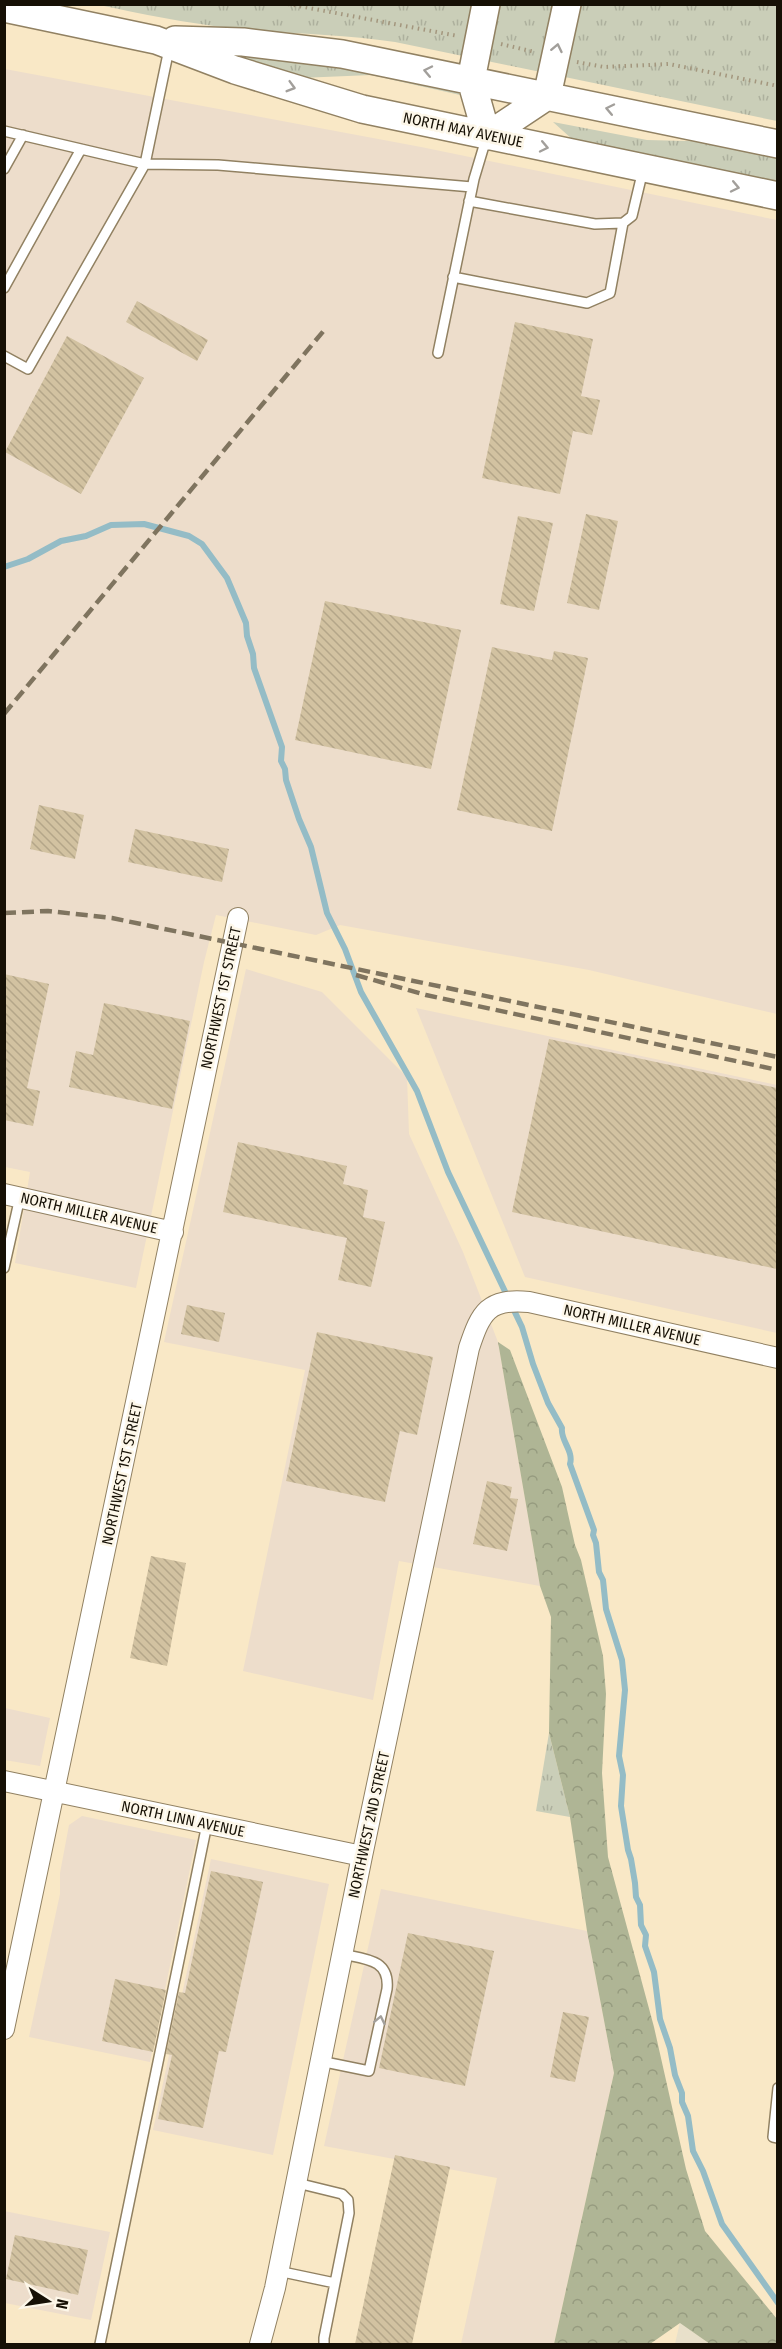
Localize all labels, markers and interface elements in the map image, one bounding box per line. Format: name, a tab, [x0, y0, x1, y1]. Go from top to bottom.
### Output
one-way arrow	[550, 43, 563, 53]
one-way arrow	[424, 65, 434, 78]
one-way arrow	[285, 80, 296, 92]
one-way arrow	[605, 103, 615, 116]
street label: NORTH MAY AVENUE	[401, 109, 525, 151]
one-way arrow	[539, 140, 549, 153]
one-way arrow	[730, 180, 740, 193]
street label: NORTHWEST 1ST STREET	[197, 925, 245, 1071]
street label: NORTH MILLER AVENUE	[19, 1188, 159, 1238]
street label: NORTH MILLER AVENUE	[562, 1300, 702, 1350]
street label: NORTHWEST 1ST STREET	[98, 1401, 146, 1547]
street label: NORTHWEST 2ND STREET	[345, 1750, 393, 1900]
street label: NORTH LINN AVENUE	[120, 1797, 246, 1841]
one-way arrow	[373, 2015, 386, 2025]
north arrow	[18, 2271, 78, 2331]
text: N	[52, 2297, 72, 2311]

